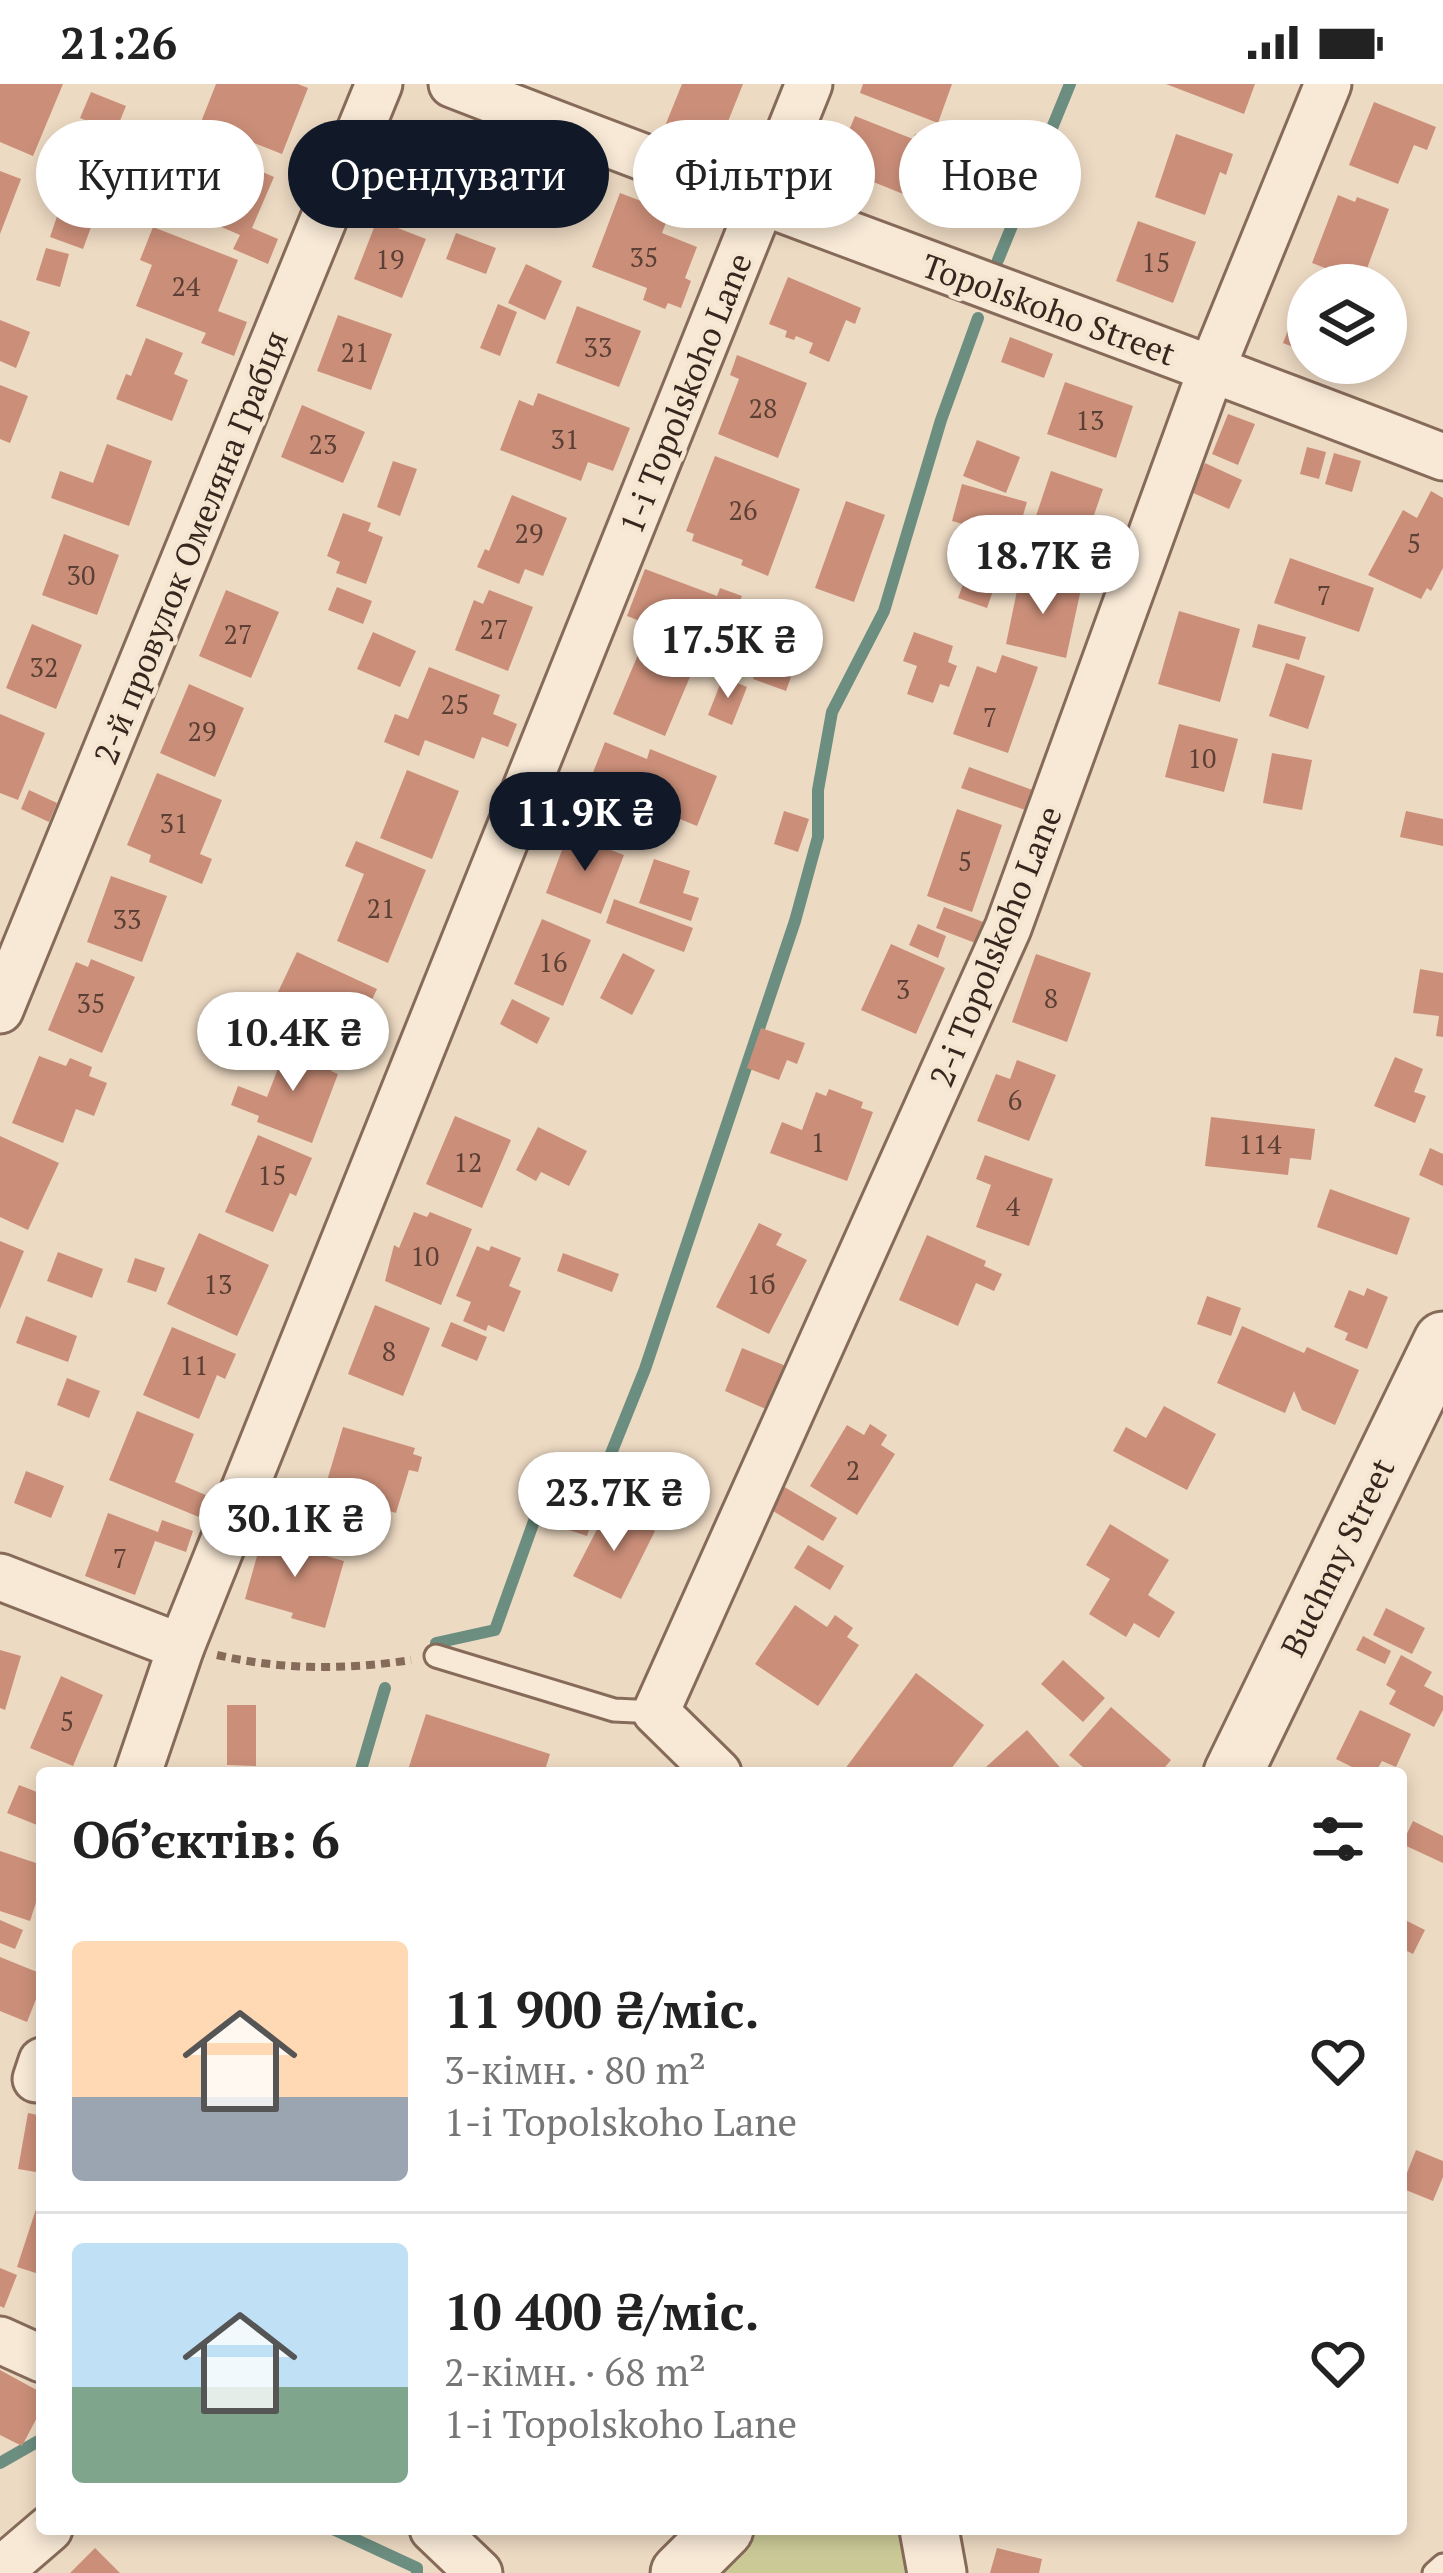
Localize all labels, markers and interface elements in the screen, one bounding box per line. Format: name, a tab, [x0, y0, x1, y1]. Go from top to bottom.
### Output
text: 21:26	[60, 12, 177, 72]
chip: Купити	[36, 120, 264, 228]
chip: Орендувати	[288, 120, 609, 228]
chip: Фільтри	[633, 120, 875, 228]
chip: Нове	[899, 120, 1081, 228]
house number: 35	[630, 239, 658, 275]
house number: 19	[376, 241, 404, 277]
street label: Topolskoho Street	[917, 243, 1181, 375]
house number: 15	[1142, 244, 1170, 280]
street label: 1-i Topolskoho Lane	[609, 246, 761, 540]
map controls	[1287, 264, 1407, 384]
button: layers	[1287, 264, 1407, 384]
house number: 24	[172, 268, 201, 304]
street label: 2-й провулок Омеляна Грабця	[83, 324, 297, 770]
house number: 33	[584, 329, 612, 365]
house number: 21	[341, 334, 369, 370]
house number: 28	[749, 390, 777, 426]
house number: 13	[1076, 402, 1104, 438]
house number: 31	[551, 421, 579, 457]
house number: 23	[309, 426, 337, 462]
house number: 26	[729, 492, 757, 528]
house number: 29	[515, 515, 543, 551]
pin: 18.7K ₴	[932, 515, 1154, 617]
house number: 5	[1407, 525, 1421, 561]
text: 18.7K ₴	[974, 528, 1112, 580]
house number: 30	[67, 557, 95, 593]
house number: 7	[1317, 577, 1331, 613]
pin: 17.5K ₴	[617, 599, 839, 701]
house number: 27	[480, 611, 508, 647]
text: 17.5K ₴	[660, 612, 796, 664]
house number: 27	[224, 616, 252, 652]
house number: 32	[30, 649, 58, 685]
house number: 25	[441, 686, 469, 722]
house number: 7	[983, 699, 997, 735]
house number: 29	[188, 713, 216, 749]
house number: 10	[1188, 740, 1216, 776]
pin: 11.9K ₴	[474, 772, 696, 874]
text: 11.9K ₴	[516, 785, 654, 837]
street label: 2-i Topolskoho Lane	[919, 799, 1071, 1093]
house number: 31	[160, 805, 188, 841]
house number: 5	[958, 843, 972, 879]
house number: 21	[367, 890, 395, 926]
house number: 33	[113, 901, 141, 937]
house number: 16	[539, 944, 567, 980]
house number: 3	[896, 971, 910, 1007]
house number: 8	[1044, 980, 1058, 1016]
house number: 35	[77, 985, 105, 1021]
pin: 10.4K ₴	[182, 992, 404, 1094]
text: 10.4K ₴	[224, 1005, 362, 1057]
house number: 6	[1008, 1082, 1022, 1118]
house number: 1	[811, 1124, 825, 1160]
house number: 114	[1238, 1126, 1282, 1162]
house number: 12	[454, 1144, 482, 1180]
house number: 15	[258, 1157, 286, 1193]
house number: 4	[1006, 1188, 1021, 1224]
house number: 10	[411, 1238, 439, 1274]
house number: 13	[204, 1266, 232, 1302]
house number: 1б	[747, 1266, 776, 1302]
house number: 8	[382, 1333, 396, 1369]
house number: 11	[180, 1347, 208, 1383]
street label: Buchmy Street	[1271, 1451, 1403, 1663]
pin: 23.7K ₴	[503, 1452, 725, 1554]
house number: 2	[846, 1452, 860, 1488]
text: 23.7K ₴	[545, 1465, 683, 1517]
pin: 30.1K ₴	[184, 1478, 406, 1580]
text: 30.1K ₴	[226, 1491, 364, 1543]
house number: 7	[113, 1540, 127, 1576]
house number: 5	[60, 1703, 74, 1739]
text: Об’єктів: 6	[72, 1805, 340, 1873]
icon: filters	[1305, 1806, 1371, 1872]
text: 11 900 ₴/міс.	[444, 1975, 760, 2043]
icon: home	[168, 1989, 312, 2133]
icon: heart	[1305, 2028, 1371, 2094]
text: 3-кімн. · 80 m²	[444, 2043, 706, 2095]
text: 1-i Topolskoho Lane	[444, 2095, 797, 2147]
text: 10 400 ₴/міс.	[444, 2277, 760, 2345]
icon: home	[168, 2291, 312, 2435]
icon: heart	[1305, 2330, 1371, 2396]
text: 2-кімн. · 68 m²	[444, 2345, 706, 2397]
text: 1-i Topolskoho Lane	[444, 2397, 797, 2449]

